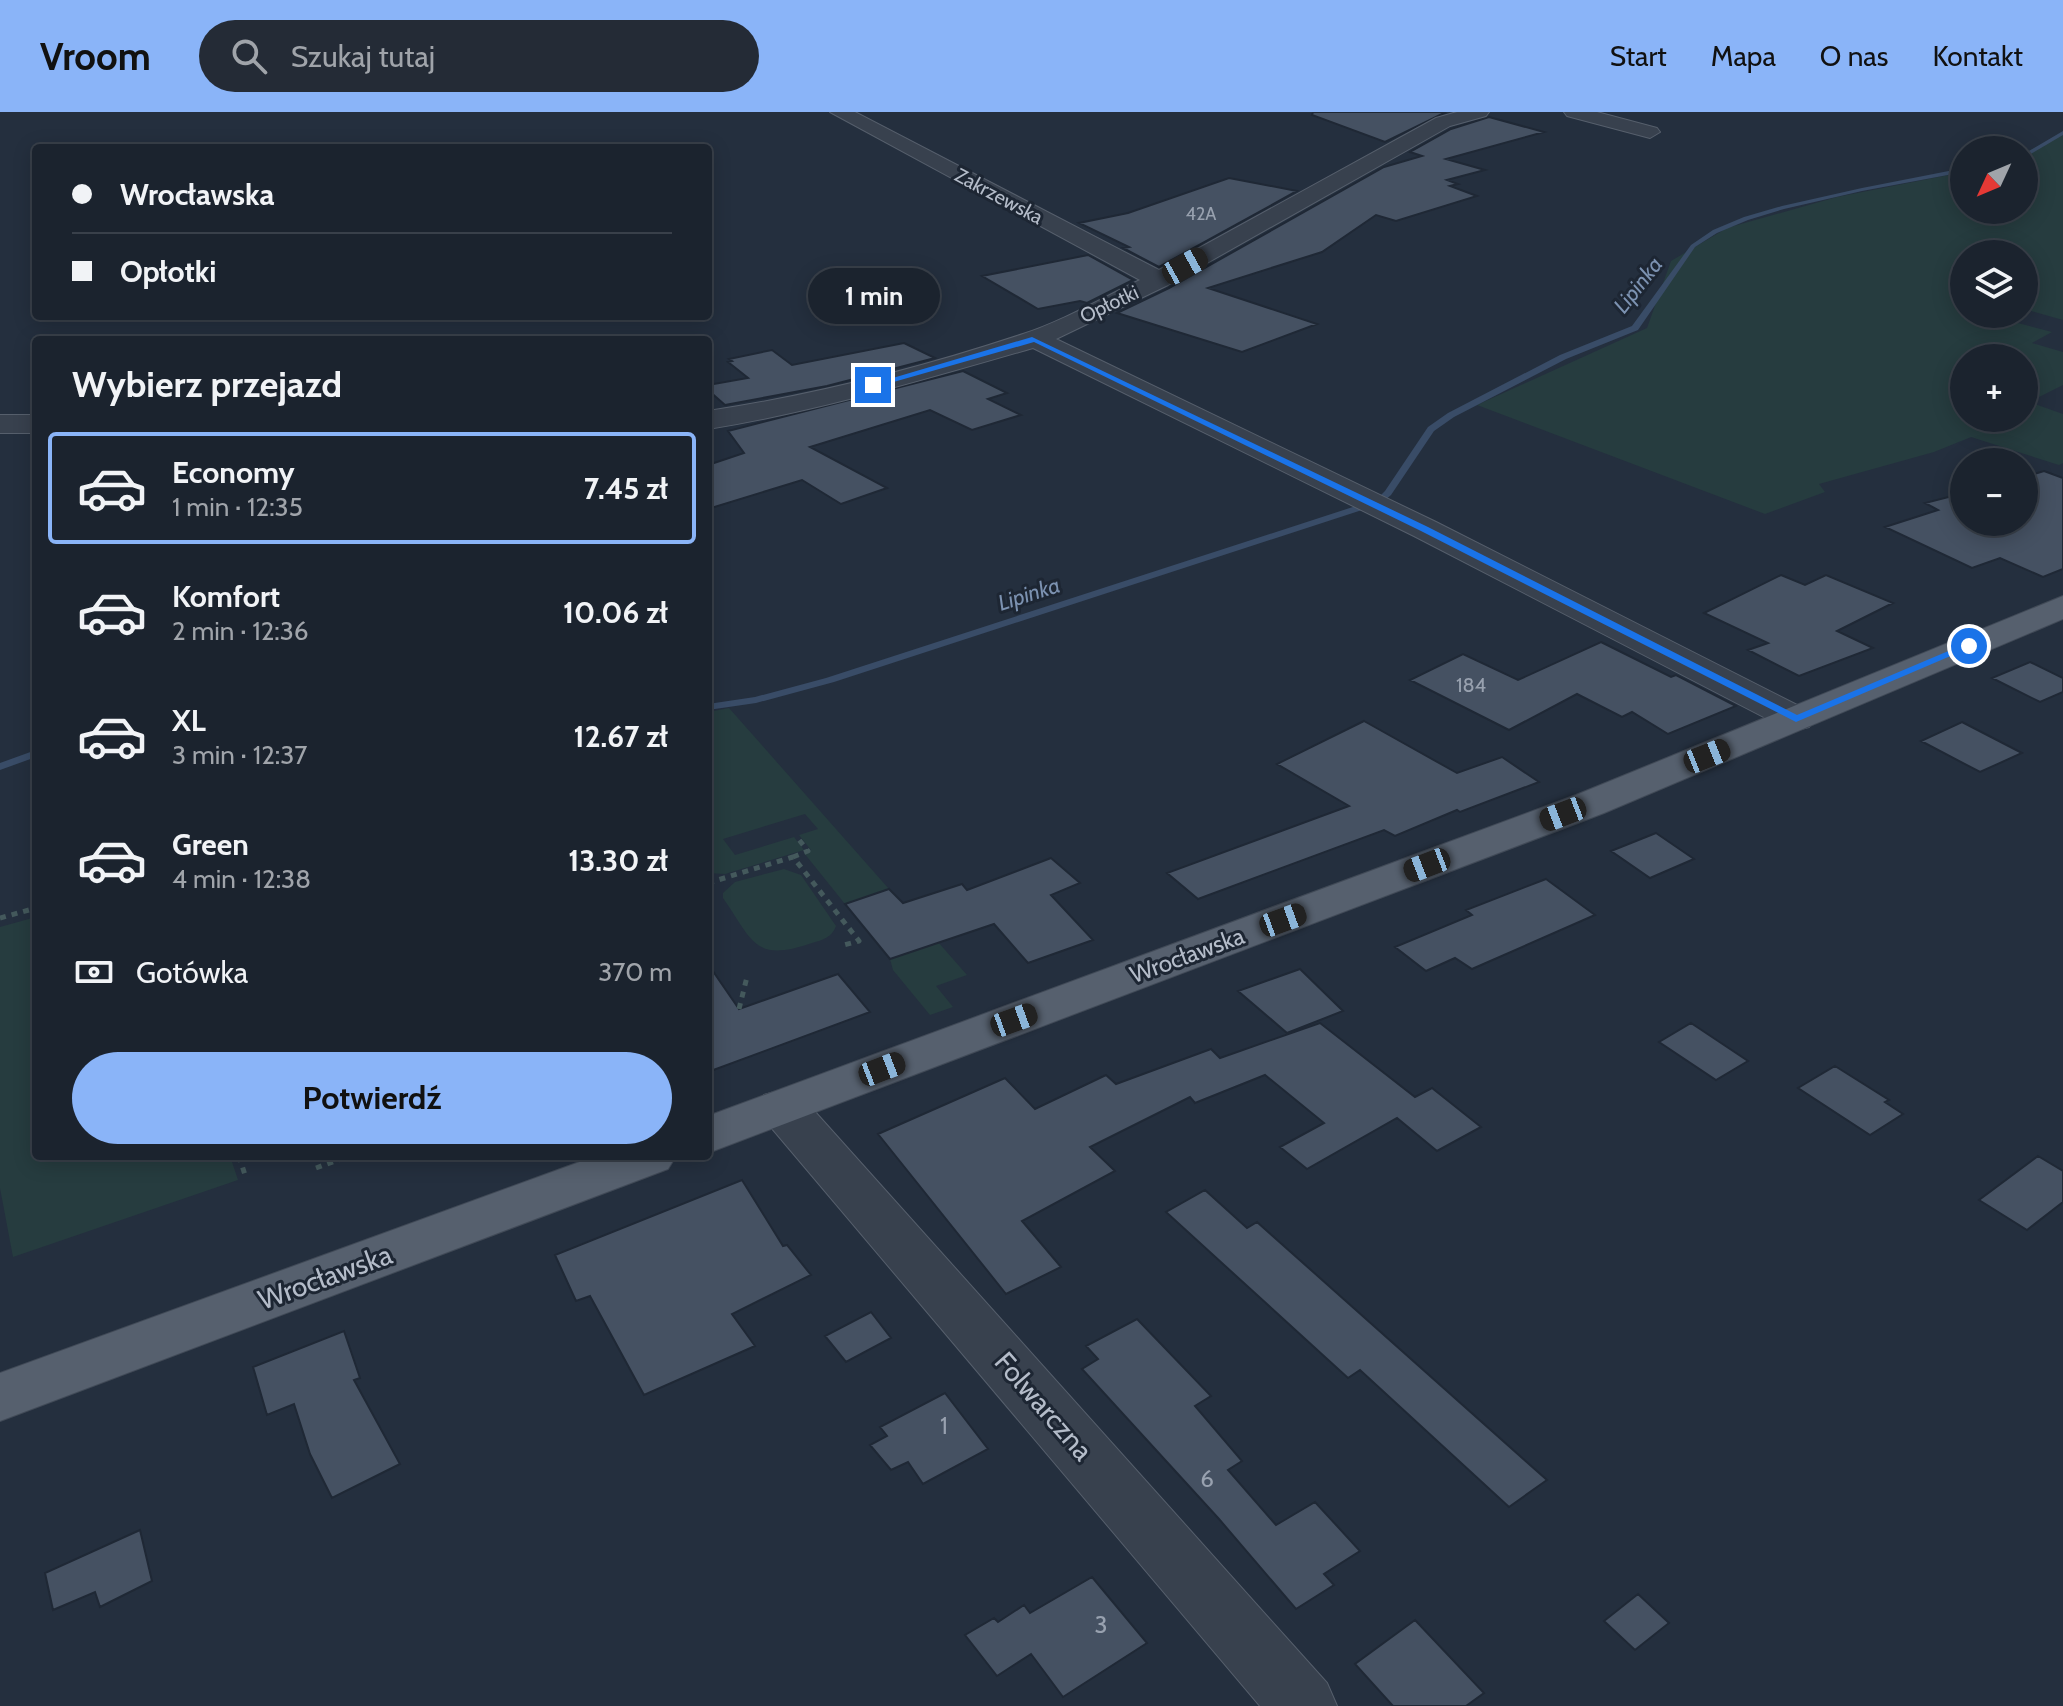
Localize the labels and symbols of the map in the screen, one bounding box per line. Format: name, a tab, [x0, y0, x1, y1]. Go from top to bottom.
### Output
north arrow	[1950, 136, 2038, 224]
street label: Zakrzewska	[951, 163, 1048, 229]
house number: 42A	[1186, 203, 1216, 225]
car	[1158, 244, 1212, 288]
water label: Lipinka	[1608, 252, 1668, 318]
callout: 1 min	[807, 269, 939, 325]
street label: Opłotki	[1076, 280, 1142, 328]
route end	[855, 367, 891, 403]
water label: Lipinka	[994, 571, 1064, 617]
route start	[1951, 628, 1987, 664]
house number: 184	[1456, 673, 1487, 697]
car	[1680, 736, 1734, 776]
car	[1536, 794, 1590, 834]
car	[1400, 845, 1454, 885]
car	[1256, 901, 1310, 939]
street label: Wrocławska	[1126, 921, 1249, 989]
car	[987, 1001, 1041, 1039]
car	[855, 1049, 909, 1089]
street label: Wrocławska	[254, 1237, 397, 1317]
street label: Folwarczna	[988, 1345, 1101, 1468]
house number: 1	[940, 1411, 948, 1440]
house number: 6	[1200, 1464, 1214, 1493]
house number: 3	[1095, 1610, 1107, 1639]

